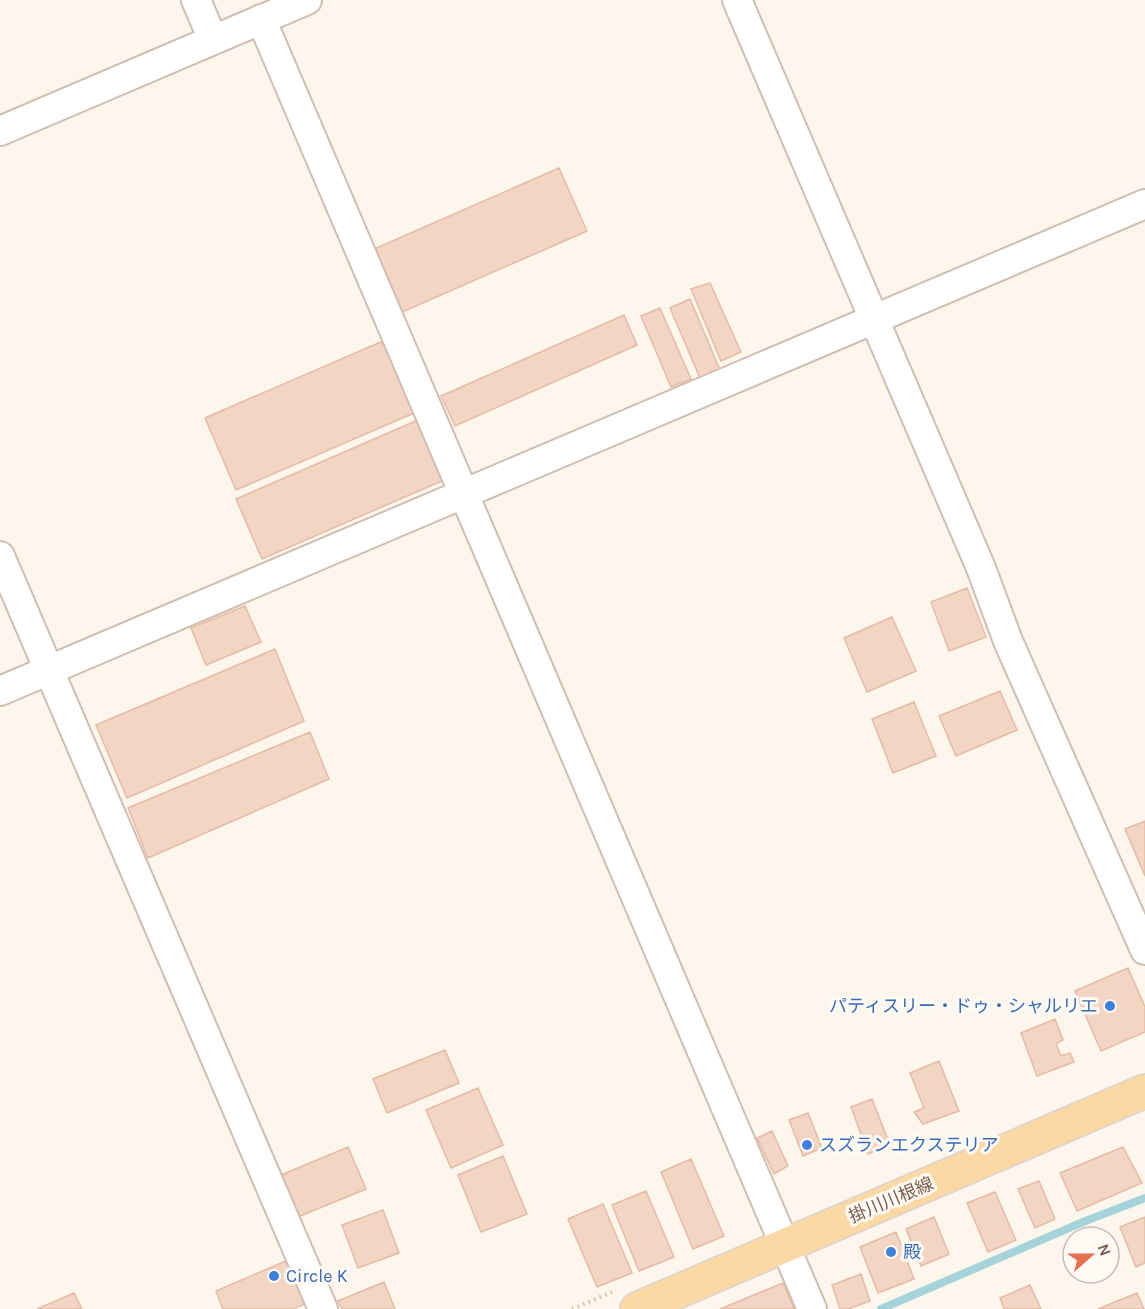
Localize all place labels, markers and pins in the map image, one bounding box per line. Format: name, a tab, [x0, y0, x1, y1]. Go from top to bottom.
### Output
place label: パティスリー・ドゥ・シャルリエ	[829, 995, 1098, 1017]
marker: パティスリー・ドゥ・シャルリエ	[1103, 999, 1117, 1013]
place label: スズランエクステリア	[819, 1134, 998, 1156]
marker: スズランエクステリア	[800, 1138, 814, 1152]
place label: 殿	[903, 1241, 921, 1263]
marker: 殿	[884, 1245, 898, 1259]
place label: Circle K	[286, 1265, 348, 1287]
marker: Circle K	[267, 1269, 281, 1283]

